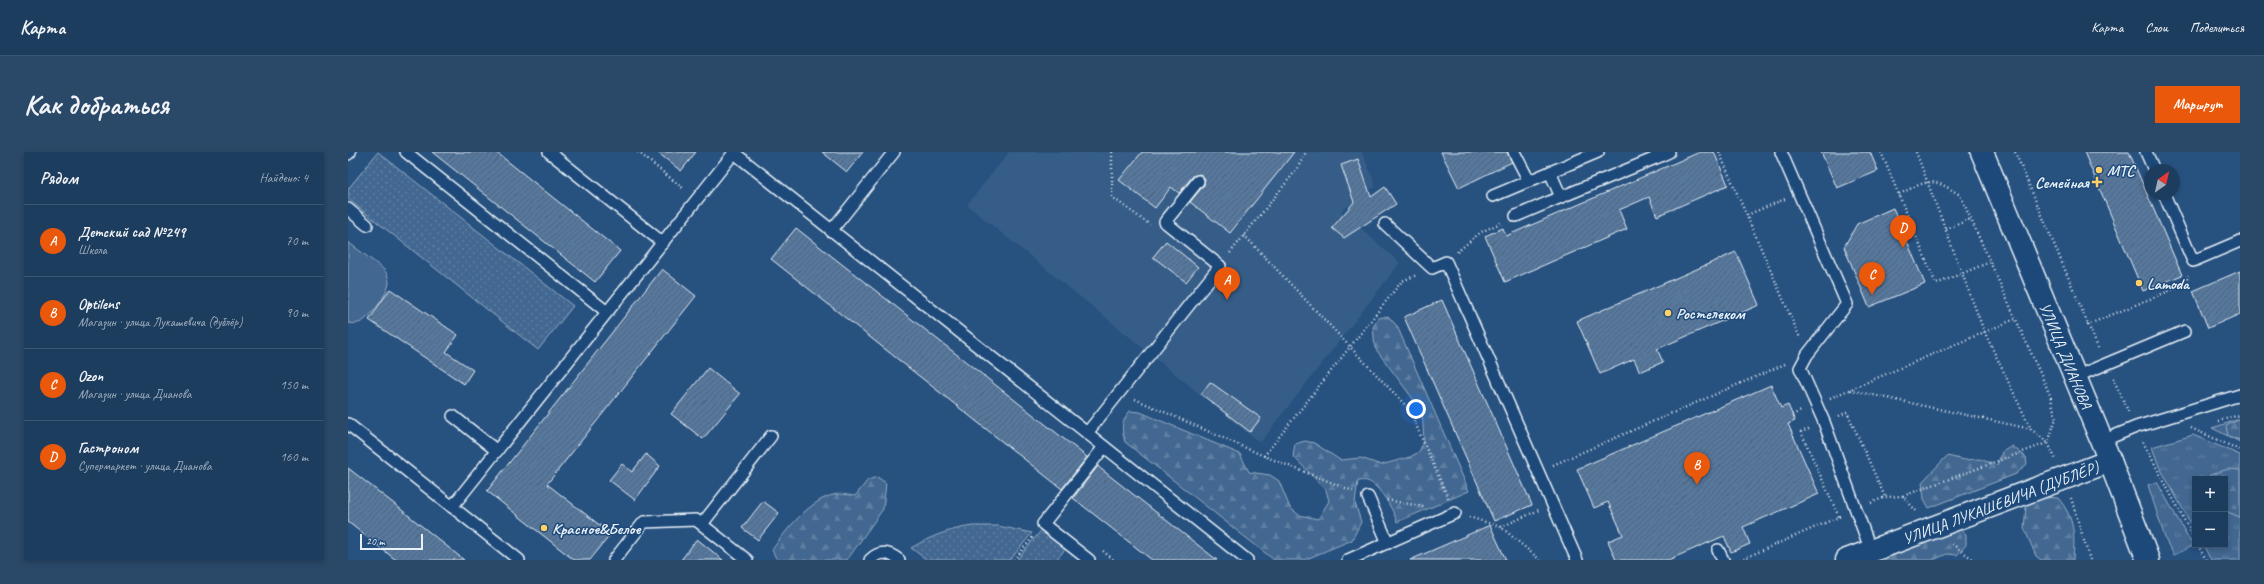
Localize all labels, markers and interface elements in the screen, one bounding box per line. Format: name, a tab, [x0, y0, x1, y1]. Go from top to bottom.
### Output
text: Карта	[20, 16, 65, 40]
text: Карта	[2091, 19, 2123, 36]
text: Слои	[2145, 19, 2168, 36]
text: Поделиться	[2190, 19, 2244, 36]
button: Маршрут	[2155, 86, 2240, 123]
text: Как добраться	[24, 87, 169, 122]
place label: МТС	[2107, 161, 2136, 181]
north arrow	[2144, 164, 2180, 200]
marker: МТС	[2094, 165, 2104, 175]
text: Рядом	[40, 168, 78, 189]
text: Найдено: 4	[260, 170, 308, 186]
place label: Семейная	[2035, 173, 2090, 193]
marker: Семейная	[2092, 177, 2102, 187]
pin: D	[1890, 215, 1916, 248]
text: Детский сад №249	[78, 223, 185, 242]
text: A	[50, 233, 56, 249]
text: 70 m	[286, 233, 308, 249]
text: Школа	[78, 242, 107, 258]
pin: C	[1859, 262, 1885, 295]
pin: A	[1214, 267, 1240, 300]
place label: Lamoda	[2147, 274, 2190, 294]
marker: Lamoda	[2134, 278, 2144, 288]
text: Optilens	[78, 295, 119, 314]
street label: УЛИЦА ДИАНОВА	[2034, 300, 2096, 412]
place label: Ростелеком	[1676, 304, 1747, 324]
text: B	[50, 305, 56, 321]
text: 90 m	[286, 305, 308, 321]
marker: Ростелеком	[1663, 308, 1673, 318]
text: Магазин · улица Лукашевича (дублёр)	[78, 314, 242, 330]
text: Ozon	[78, 367, 103, 386]
text: C	[50, 377, 56, 393]
text: 150 m	[280, 377, 308, 393]
text: Магазин · улица Дианова	[78, 386, 192, 402]
your location	[1406, 399, 1426, 419]
text: Гастроном	[78, 439, 138, 458]
text: D	[49, 449, 57, 465]
text: 160 m	[280, 449, 308, 465]
pin: B	[1684, 452, 1710, 485]
street label: УЛИЦА ЛУКАШЕВИЧА (ДУБЛЁР)	[1900, 457, 2102, 549]
text: Супермаркет · улица Дианова	[78, 458, 212, 474]
map controls	[2192, 476, 2228, 548]
button: +	[2192, 476, 2228, 512]
button: −	[2192, 512, 2228, 548]
place label: Красное&Белое	[552, 519, 642, 539]
marker: Красное&Белое	[539, 523, 549, 533]
scale bar	[360, 532, 423, 551]
text: 20 m	[366, 534, 385, 548]

